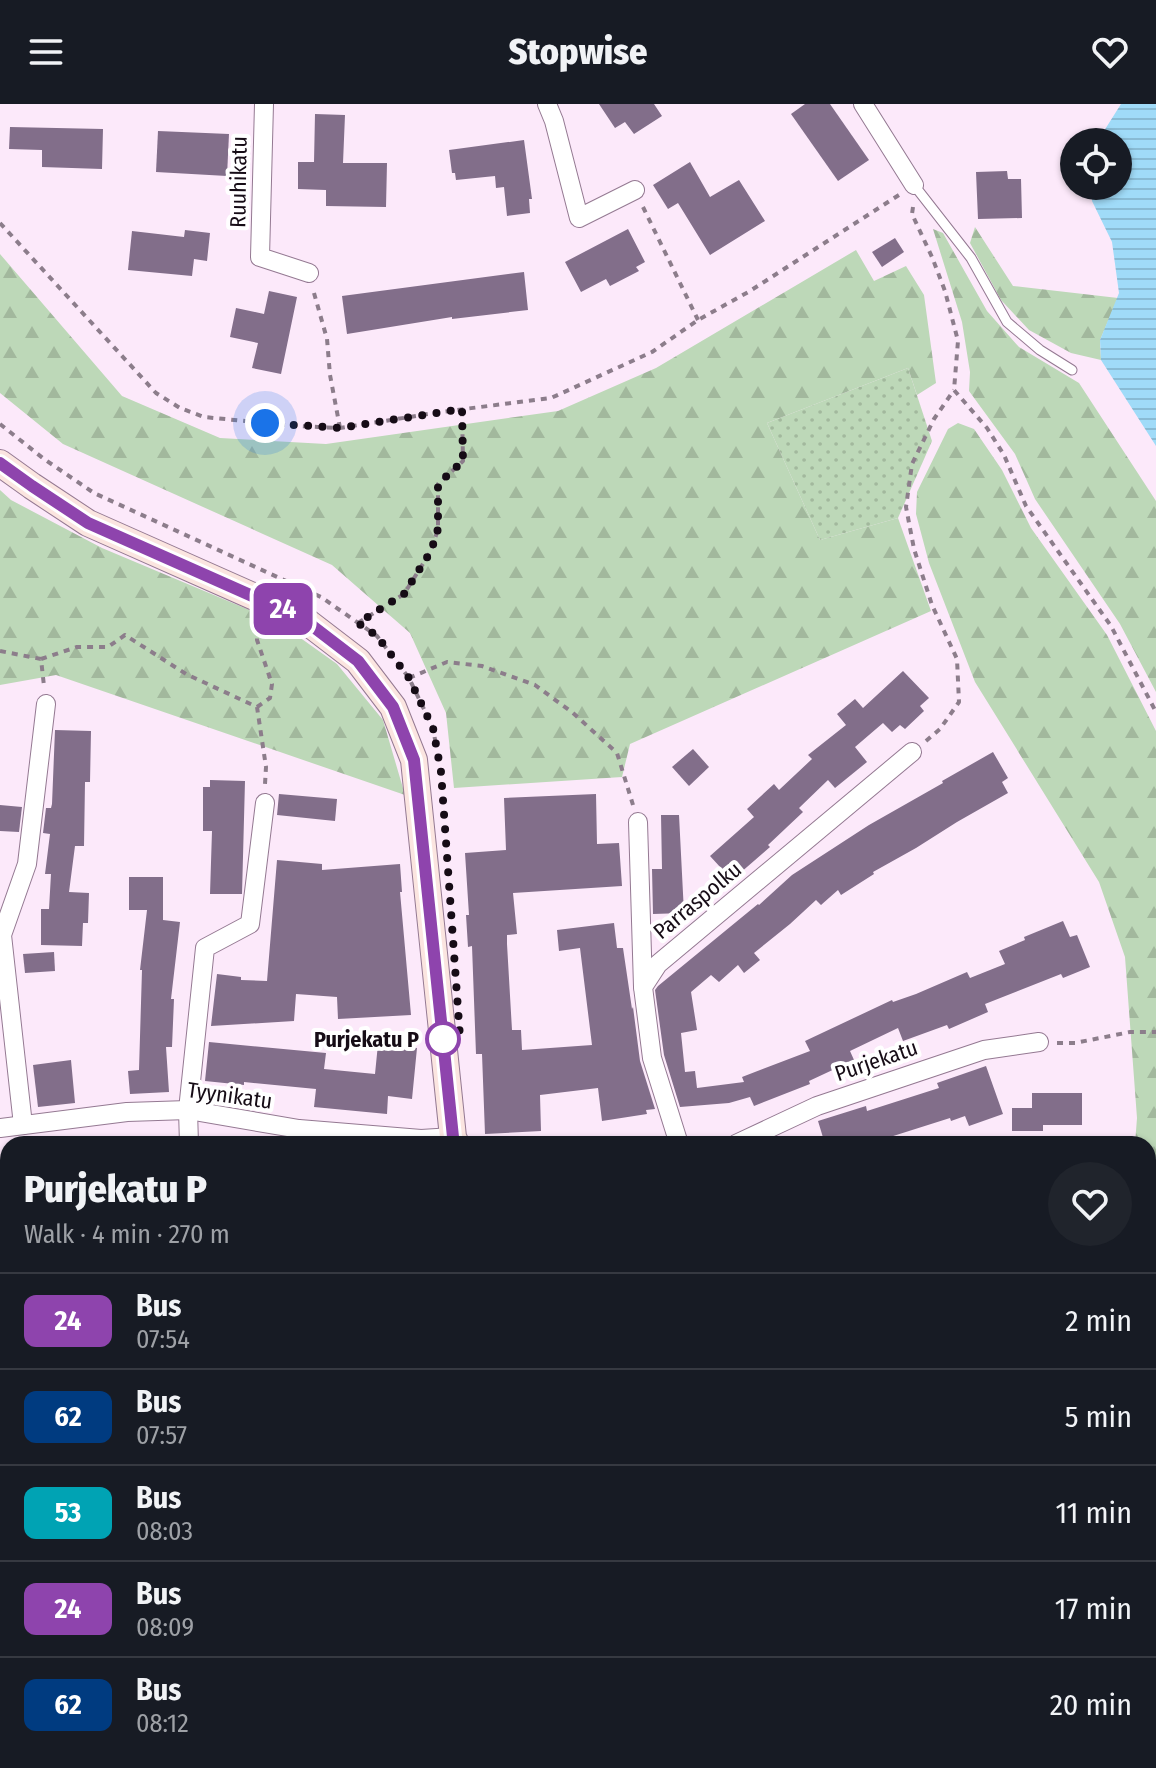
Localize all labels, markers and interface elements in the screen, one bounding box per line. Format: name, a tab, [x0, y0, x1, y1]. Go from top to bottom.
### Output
icon: menu	[24, 30, 68, 74]
text: Stopwise	[509, 30, 647, 74]
icon: heart	[1088, 30, 1132, 74]
map controls	[1060, 128, 1132, 200]
button: locate	[1060, 128, 1132, 200]
street label: Ruuhikatu	[224, 136, 253, 228]
your location	[245, 403, 285, 443]
line badge: 24	[247, 583, 319, 635]
text: 24	[270, 592, 296, 625]
street label: Parraspolku	[648, 856, 747, 945]
marker: Purjekatu P	[426, 1022, 460, 1056]
place label: Purjekatu P	[314, 1026, 419, 1053]
street label: Purjekatu	[831, 1034, 921, 1087]
street label: Tyynikatu	[186, 1076, 274, 1115]
button: heart	[1048, 1162, 1132, 1246]
text: Purjekatu P	[24, 1166, 207, 1212]
text: Walk · 4 min · 270 m	[24, 1219, 230, 1250]
text: Bus	[136, 1288, 181, 1324]
text: 2 min	[1065, 1303, 1132, 1339]
text: 24	[55, 1304, 81, 1337]
text: 07:54	[136, 1324, 190, 1355]
text: Bus	[136, 1384, 181, 1420]
text: 5 min	[1065, 1399, 1132, 1435]
text: 62	[54, 1400, 82, 1433]
text: 07:57	[136, 1420, 187, 1451]
text: Bus	[136, 1480, 181, 1516]
text: 11 min	[1056, 1495, 1132, 1531]
text: 53	[55, 1496, 81, 1529]
text: 08:03	[136, 1516, 193, 1547]
text: Bus	[136, 1576, 181, 1612]
text: 17 min	[1055, 1591, 1132, 1627]
text: 24	[55, 1592, 81, 1625]
text: 08:09	[136, 1612, 194, 1643]
text: Bus	[136, 1672, 181, 1708]
text: 20 min	[1050, 1687, 1132, 1723]
text: 62	[54, 1688, 82, 1721]
text: 08:12	[136, 1708, 189, 1739]

